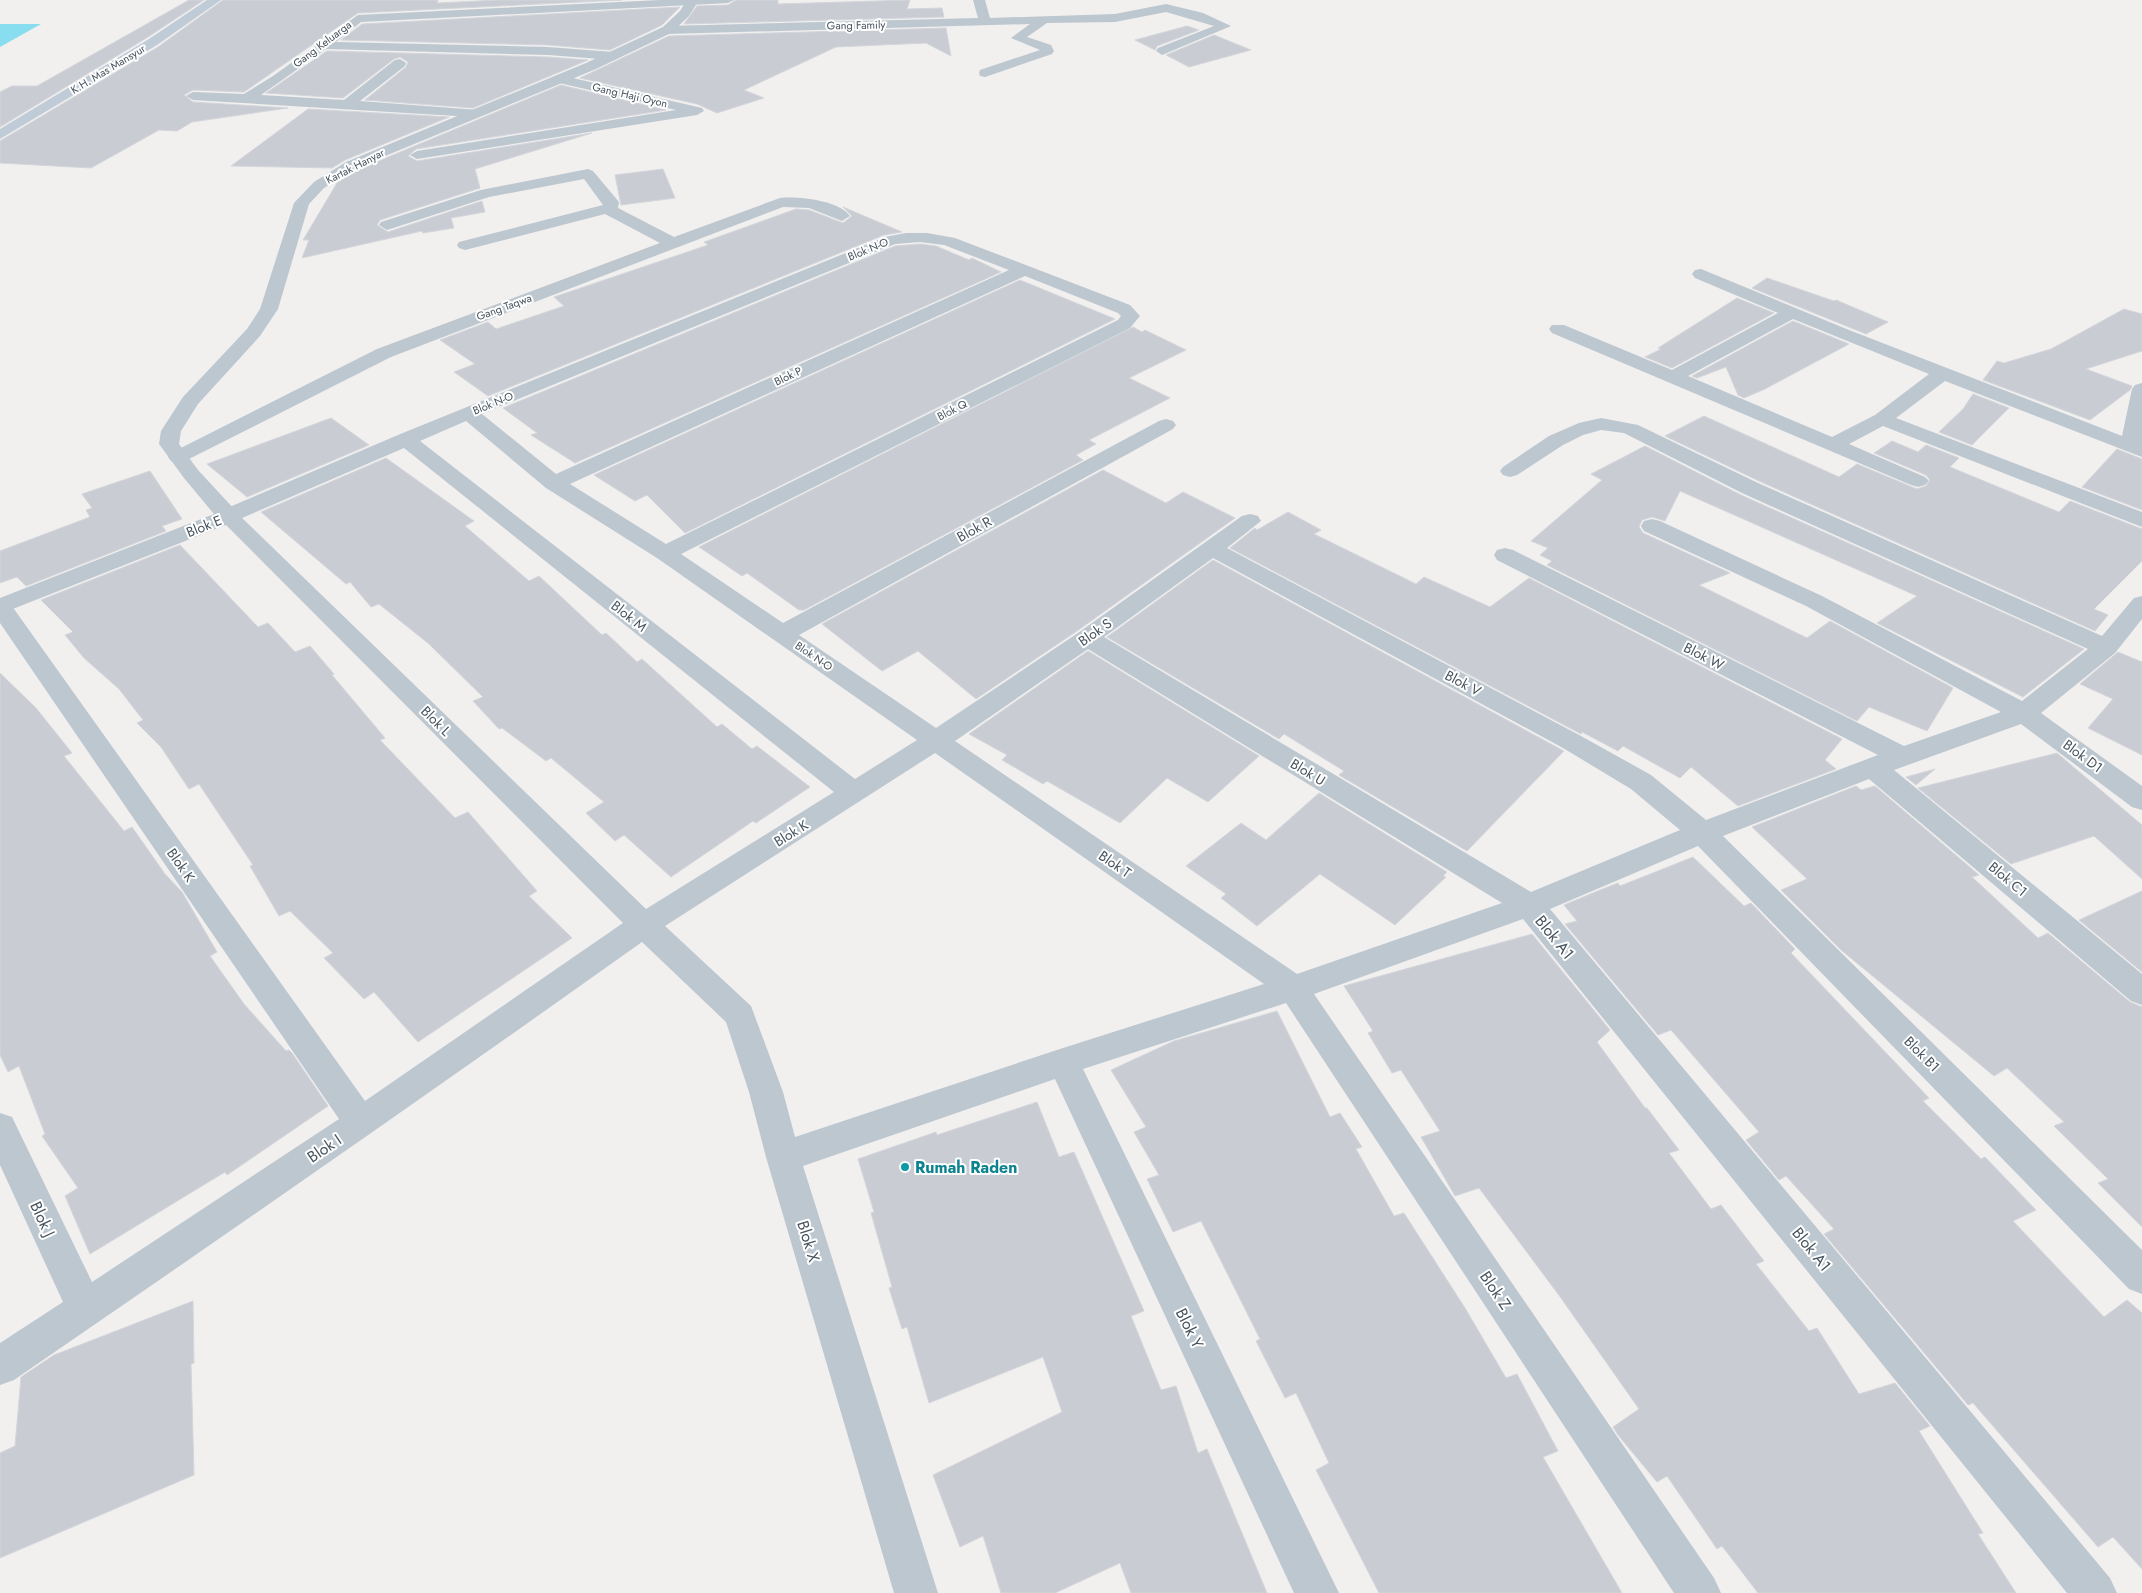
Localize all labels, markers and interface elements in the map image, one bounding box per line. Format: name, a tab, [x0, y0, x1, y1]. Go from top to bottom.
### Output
street label: Gang Family	[827, 16, 886, 34]
street label: Gang Keluarga	[289, 17, 355, 71]
street label: K.H. Mas Mansyur	[68, 40, 149, 98]
street label: Gang Haji Oyon	[591, 79, 669, 111]
street label: Kartak Hanyar	[323, 144, 387, 188]
street label: Blok N-O	[845, 234, 891, 264]
street label: Gang Taqwa	[474, 290, 534, 324]
street label: Blok P	[772, 363, 804, 389]
street label: Blok N-O	[470, 388, 516, 418]
street label: Blok Q	[934, 396, 970, 424]
street label: Blok E	[183, 510, 225, 542]
street label: Blok R	[953, 511, 995, 547]
street label: Blok M	[607, 596, 651, 636]
street label: Blok S	[1074, 613, 1116, 651]
street label: Blok W	[1680, 637, 1728, 675]
street label: Blok N-O	[792, 638, 836, 675]
street label: Blok V	[1441, 665, 1485, 701]
street label: Blok L	[416, 701, 456, 741]
street label: Blok D1	[2059, 735, 2107, 777]
street label: Blok U	[1287, 754, 1329, 790]
street label: Blok K	[770, 815, 812, 851]
street label: Blok K	[162, 844, 200, 886]
street label: Blok T	[1095, 846, 1136, 883]
street label: Blok C1	[1984, 857, 2032, 901]
street label: Blok A1	[1530, 910, 1580, 964]
street label: Blok B1	[1900, 1032, 1944, 1076]
street label: Blok I	[302, 1129, 346, 1168]
place label: Rumah Raden	[915, 1156, 1017, 1179]
marker: Rumah Raden	[899, 1161, 911, 1173]
street label: Blok J	[24, 1198, 61, 1241]
street label: Blok X	[791, 1218, 826, 1265]
street label: Blok A1	[1787, 1222, 1837, 1276]
street label: Blok Z	[1474, 1266, 1517, 1314]
street label: Blok Y	[1170, 1304, 1209, 1352]

